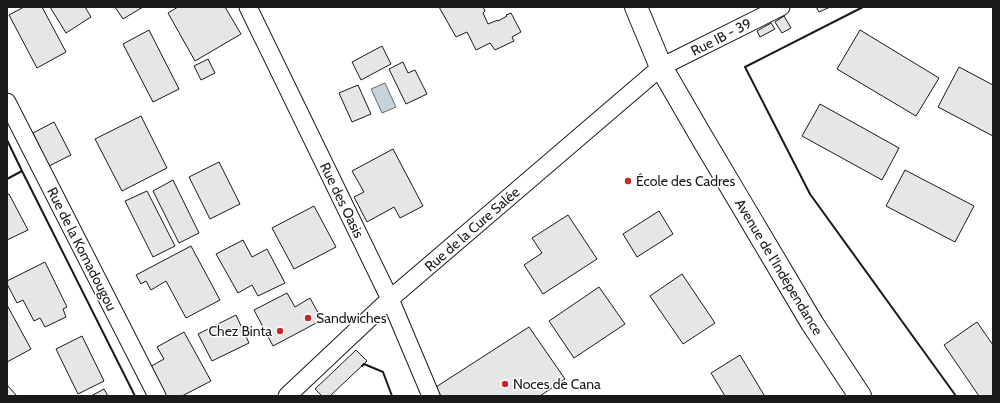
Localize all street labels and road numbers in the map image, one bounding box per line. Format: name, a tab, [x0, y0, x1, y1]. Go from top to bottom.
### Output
street label: Rue IB - 39	[688, 14, 754, 60]
street label: Rue des Oasis	[316, 159, 368, 241]
street label: Rue de la Cure Salée	[421, 183, 523, 275]
street label: Rue de la Komadougou	[43, 184, 121, 314]
street label: Avenue de l'Indépendance	[731, 196, 827, 338]

